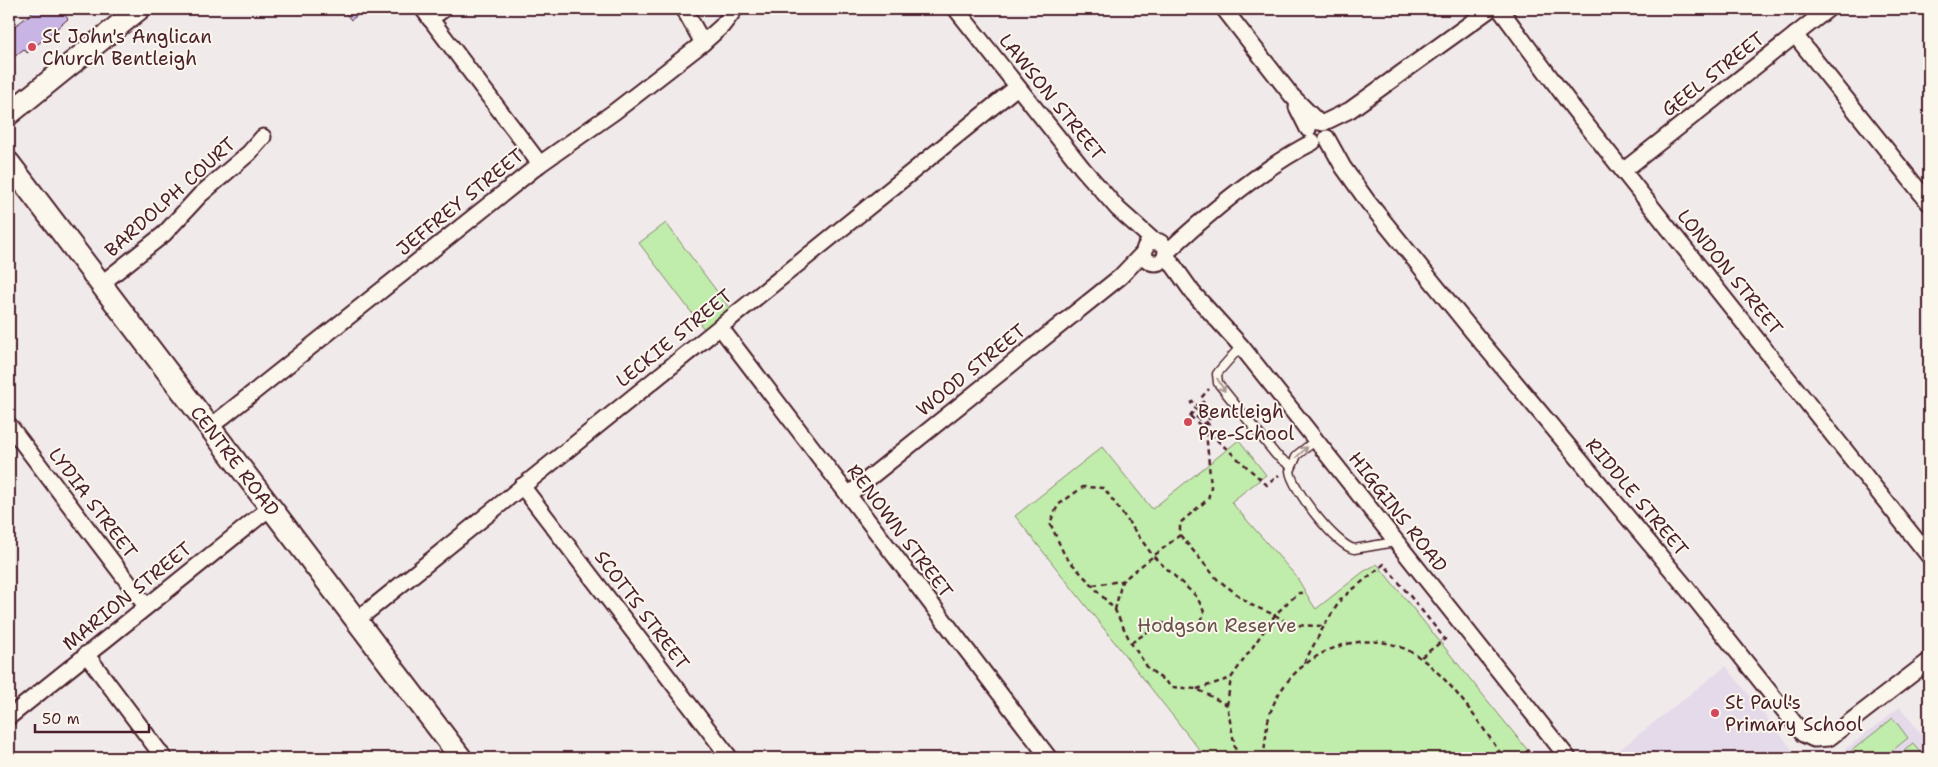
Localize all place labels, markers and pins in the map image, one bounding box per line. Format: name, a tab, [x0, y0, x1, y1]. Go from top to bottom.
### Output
place label: St John's Anglican Church Bentleigh	[42, 24, 212, 71]
marker: St John's Anglican Church Bentleigh	[26, 41, 38, 53]
place label: Bentleigh Pre-School	[1198, 399, 1294, 446]
marker: Bentleigh Pre-School	[1182, 416, 1194, 428]
place label: St Paul's Primary School	[1725, 690, 1863, 737]
marker: St Paul's Primary School	[1709, 707, 1721, 719]

